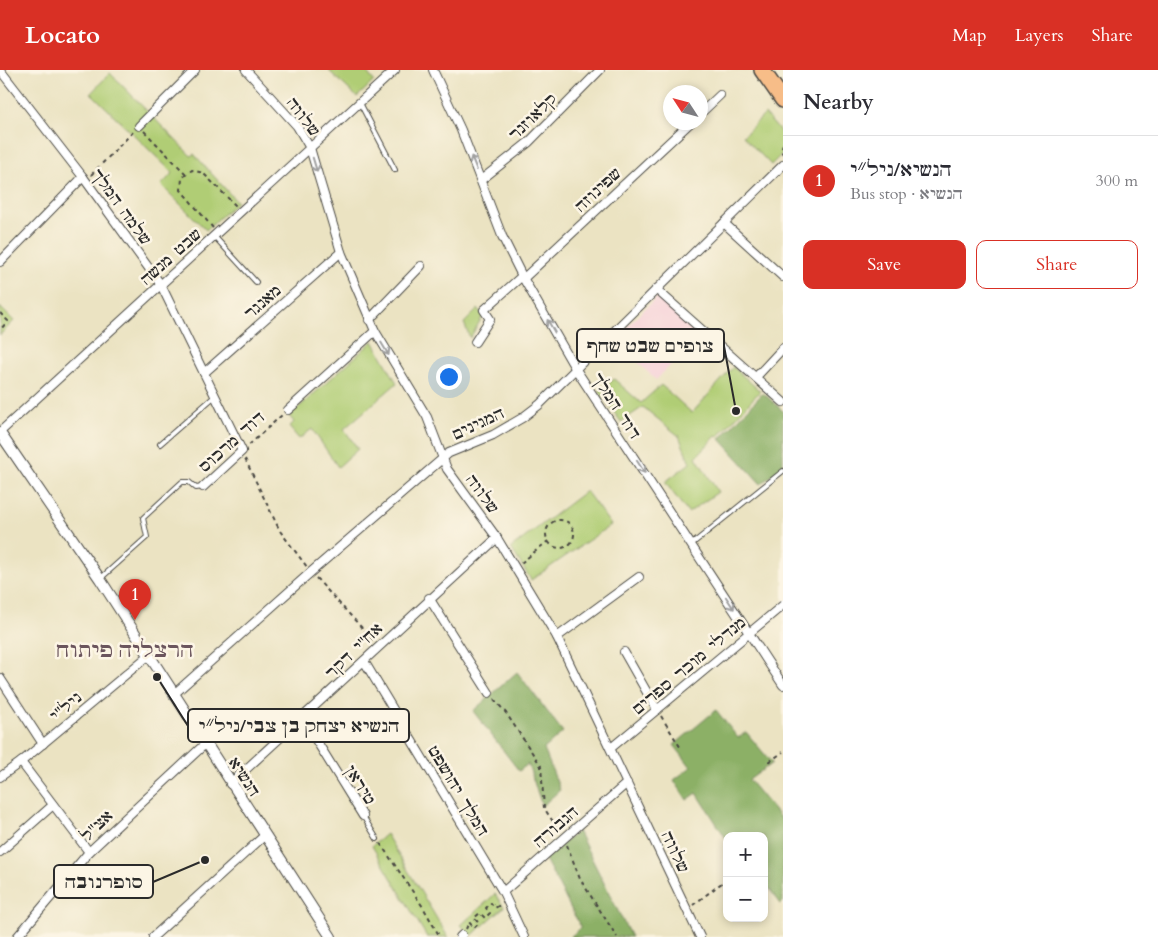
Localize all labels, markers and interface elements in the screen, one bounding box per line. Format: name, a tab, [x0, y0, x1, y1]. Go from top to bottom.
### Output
text: Locato	[25, 19, 100, 52]
text: Map	[952, 23, 987, 48]
text: Layers	[1015, 23, 1064, 48]
text: Share	[1092, 23, 1133, 48]
north arrow	[663, 85, 708, 130]
street label: קלאוזנר	[504, 88, 562, 146]
text: Nearby	[803, 88, 874, 117]
street label: שלווה	[281, 93, 325, 141]
one-way arrow	[469, 156, 478, 172]
one-way arrow	[311, 157, 321, 173]
text: הנשיא/ניל״י	[850, 157, 951, 183]
street label: שפינוזה	[570, 163, 626, 217]
street label: שלמה המלך	[86, 164, 156, 250]
text: 1	[815, 170, 823, 192]
text: 300 m	[1096, 170, 1138, 192]
text: Bus stop · הנשיא	[850, 183, 963, 205]
street label: שבט מנשה	[136, 224, 206, 290]
button: Save	[803, 240, 966, 289]
button: Share	[976, 240, 1138, 289]
street label: מאנגר	[240, 280, 286, 324]
one-way arrow	[545, 319, 555, 333]
callout: צופים שבט שחף	[577, 329, 724, 362]
text: צופים שבט שחף	[586, 334, 714, 359]
one-way arrow	[381, 341, 391, 355]
your location	[436, 364, 462, 390]
street label: דוד המלך	[586, 368, 646, 444]
street label: המגינים	[448, 402, 508, 446]
street label: דוד מרכוס	[194, 407, 270, 477]
one-way arrow	[635, 460, 646, 474]
street label: שלווה	[460, 470, 504, 518]
pin: 1	[119, 579, 151, 620]
one-way arrow	[725, 595, 735, 609]
street label: מנדלי מוכר ספרים	[627, 612, 751, 720]
street label: אח"י דקר	[320, 618, 388, 684]
district label: הרצליה פיתוח	[56, 636, 194, 665]
street label: ניל"י	[45, 687, 87, 727]
callout: הנשיא יצחק בן צבי/ניל״י	[188, 709, 409, 742]
text: הנשיא יצחק בן צבי/ניל״י	[199, 714, 400, 739]
street label: המלך יהושפט	[422, 742, 494, 840]
street label: הנשיא	[223, 753, 265, 801]
street label: טיראן	[339, 761, 381, 809]
street label: הגבורה	[529, 801, 583, 853]
street label: אצ"ל	[76, 805, 118, 847]
street label: שלווה	[656, 828, 694, 876]
map controls	[723, 832, 768, 922]
button: +	[723, 832, 768, 877]
callout: סופרנובה	[54, 865, 153, 898]
text: סופרנובה	[65, 870, 143, 895]
button: −	[723, 877, 768, 922]

